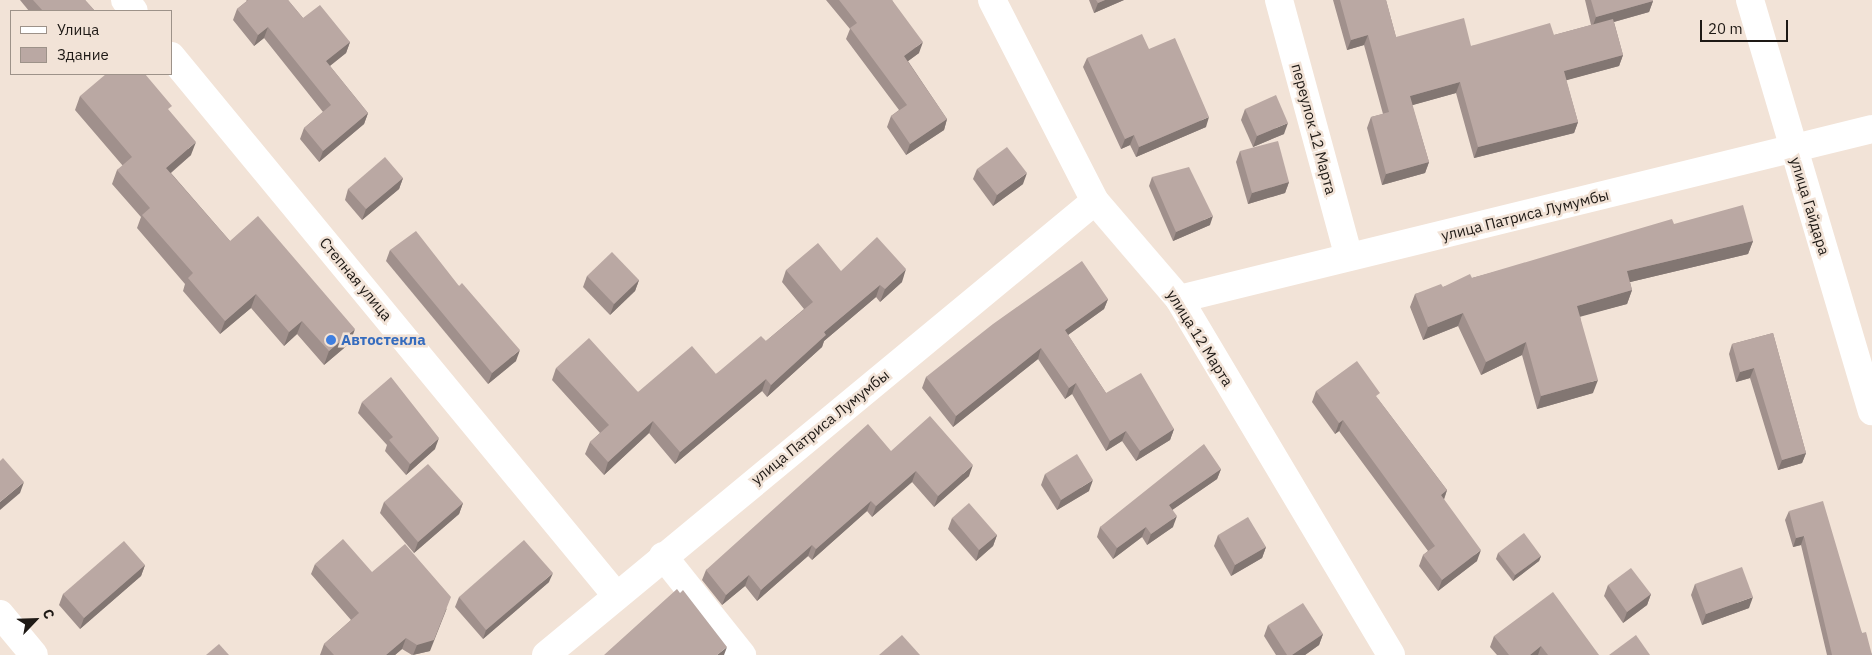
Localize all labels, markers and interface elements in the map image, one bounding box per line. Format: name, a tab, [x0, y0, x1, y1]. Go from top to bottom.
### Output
legend	[10, 10, 172, 75]
scale bar	[1702, 10, 1790, 42]
text: 20 m	[1708, 19, 1743, 38]
text: Улица	[57, 20, 99, 39]
text: Здание	[57, 45, 109, 64]
street label: переулок 12 Марта	[1288, 62, 1340, 196]
street label: улица Гайдара	[1787, 155, 1833, 257]
street label: улица Патриса Лумумбы	[1439, 185, 1611, 245]
street label: Степная улица	[316, 234, 396, 324]
street label: улица 12 Марта	[1163, 286, 1237, 390]
place label: Автостекла	[341, 331, 426, 349]
marker: Автостекла	[325, 334, 337, 346]
street label: улица Патриса Лумумбы	[747, 366, 893, 488]
north arrow	[10, 595, 60, 645]
text: С	[39, 606, 59, 622]

